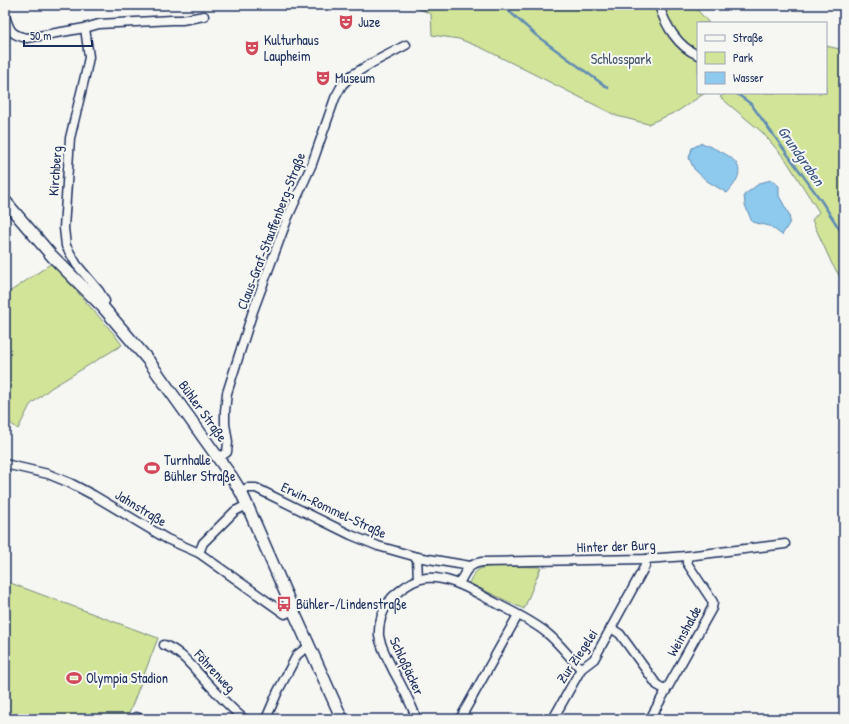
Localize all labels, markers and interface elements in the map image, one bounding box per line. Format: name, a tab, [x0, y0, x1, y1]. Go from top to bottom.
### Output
place label: Juze	[358, 12, 381, 31]
theatre icon: Juze	[337, 13, 355, 31]
scale bar	[24, 22, 92, 48]
legend	[697, 22, 827, 94]
text: 50 m	[30, 27, 51, 44]
text: Straße	[733, 29, 763, 46]
place label: Kulturhaus Laupheim	[264, 30, 319, 66]
theatre icon: Kulturhaus Laupheim	[243, 39, 261, 57]
park label: Schlosspark	[591, 49, 651, 69]
text: Park	[733, 49, 753, 66]
place label: Museum	[335, 68, 375, 87]
theatre icon: Museum	[314, 69, 332, 87]
text: Wasser	[733, 69, 764, 86]
water label: Grundgraben	[773, 121, 830, 191]
street label: Kirchberg	[43, 145, 67, 197]
street label: Claus-Graf-Stauffenberg-Straße	[232, 149, 310, 313]
street label: Bühler Straße	[174, 376, 232, 446]
place label: Turnhalle Bühler Straße	[164, 450, 236, 486]
sports icon: Turnhalle Bühler Straße	[143, 459, 161, 477]
street label: Erwin-Rommel-Straße	[278, 477, 390, 543]
street label: Jahnstraße	[111, 485, 171, 531]
street label: Hinter der Burg	[576, 535, 656, 557]
place label: Bühler-/Lindenstraße	[296, 594, 407, 614]
bus stop icon: Bühler-/Lindenstraße	[275, 595, 293, 613]
street label: Weinshalde	[662, 602, 705, 659]
street label: Zur Ziegelei	[552, 625, 602, 687]
street label: Schloßäcker	[385, 634, 429, 699]
street label: Föhrenweg	[189, 644, 240, 697]
place label: Olympia Stadion	[86, 668, 168, 688]
sports icon: Olympia Stadion	[65, 669, 83, 687]

